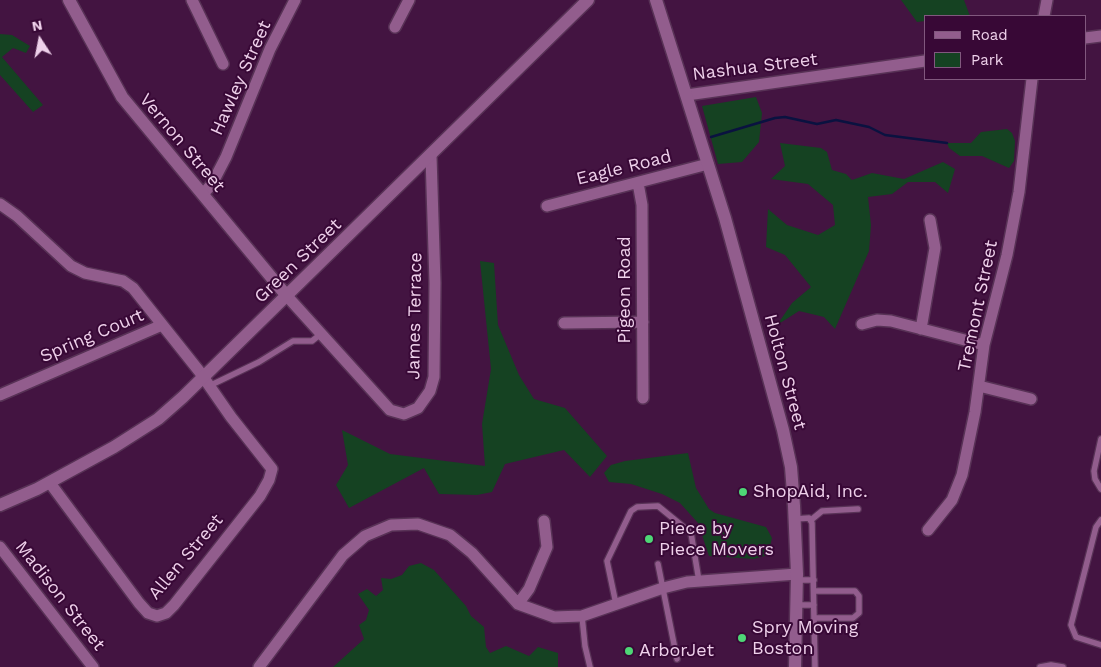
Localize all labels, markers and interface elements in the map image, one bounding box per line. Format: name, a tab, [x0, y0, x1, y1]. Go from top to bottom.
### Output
north arrow	[15, 15, 65, 65]
legend	[924, 15, 1086, 80]
text: N	[31, 16, 44, 34]
street label: Hawley Street	[206, 17, 276, 139]
text: Road	[971, 26, 1008, 44]
street label: Nashua Street	[691, 49, 819, 85]
text: Park	[971, 51, 1003, 69]
street label: Vernon Street	[135, 89, 229, 197]
street label: Eagle Road	[574, 146, 674, 190]
street label: Green Street	[250, 214, 346, 308]
street label: Pigeon Road	[614, 236, 636, 344]
street label: Tremont Street	[954, 238, 1002, 374]
street label: James Terrace	[403, 252, 427, 380]
street label: Spring Court	[37, 305, 147, 367]
street label: Holton Street	[759, 312, 811, 432]
place label: ShopAid, Inc.	[753, 481, 868, 503]
marker: ShopAid, Inc.	[737, 486, 749, 498]
street label: Allen Street	[144, 510, 228, 604]
place label: Piece by Piece Movers	[659, 518, 774, 560]
marker: Piece by Piece Movers	[643, 533, 655, 545]
street label: Madison Street	[10, 537, 110, 655]
place label: Spry Moving Boston	[752, 617, 858, 660]
marker: Spry Moving Boston	[736, 632, 748, 644]
place label: ArborJet	[639, 640, 714, 662]
marker: ArborJet	[623, 645, 635, 657]

